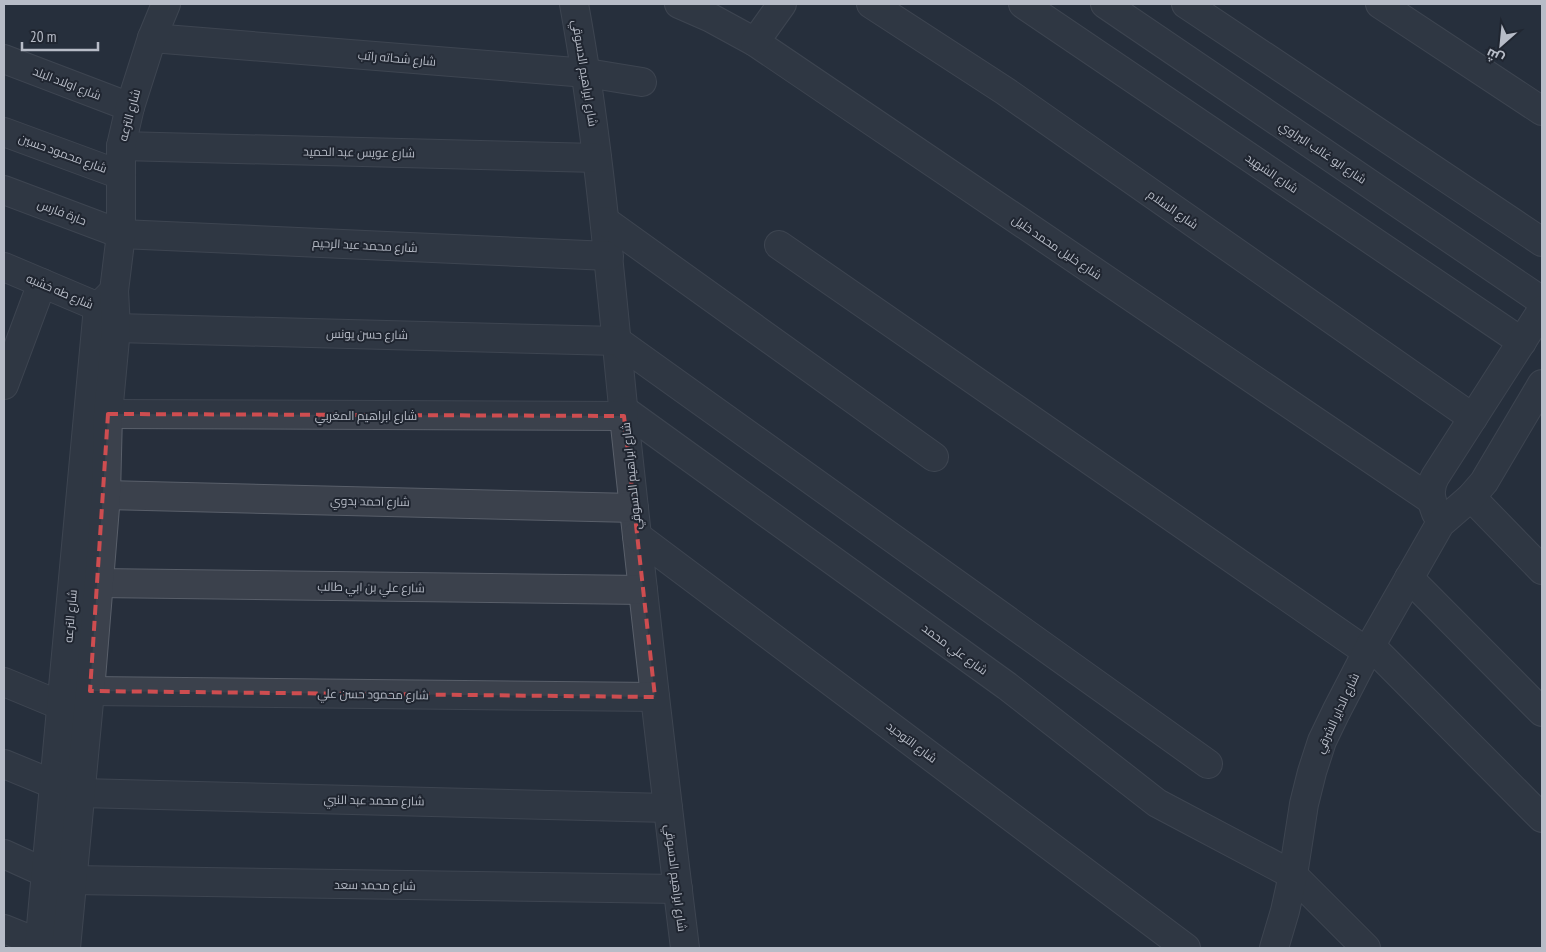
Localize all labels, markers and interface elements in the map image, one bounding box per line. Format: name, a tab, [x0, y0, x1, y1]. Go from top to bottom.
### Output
street label: شارع ابراهيم الدسوقي	[566, 19, 601, 128]
scale bar	[22, 20, 99, 52]
north arrow	[1476, 20, 1526, 70]
text: 20 m	[30, 27, 56, 46]
text: ش	[1483, 44, 1507, 69]
street label: شارع شحاته راتب	[357, 47, 437, 70]
street label: شارع اولاد البلد	[30, 63, 103, 104]
street label: شارع الترعه	[115, 87, 144, 143]
street label: شارع ابو غالب البراوي	[1275, 117, 1370, 189]
street label: شارع محمود حسين	[16, 130, 109, 177]
street label: شارع عويس عبد الحميد	[303, 144, 415, 161]
street label: شارع الشهيد	[1242, 150, 1301, 197]
street label: شارع السلام	[1144, 186, 1201, 233]
street label: حارة فارس	[35, 196, 89, 228]
street label: شارع خليل محمد خليل	[1009, 211, 1105, 283]
street label: شارع محمد عبد الرحيم	[312, 235, 418, 256]
street label: شارع طه خشبه	[24, 270, 96, 313]
street label: شارع حسن يونس	[326, 326, 408, 343]
street label: شارع ابراهيم المغربي	[315, 408, 417, 426]
street label: شارع ابراهيم الدسوقي	[618, 421, 647, 530]
street label: شارع احمد بدوي	[330, 493, 410, 512]
street label: شارع علي بن ابي طالب	[317, 579, 425, 598]
street label: شارع الترعه	[60, 589, 81, 643]
street label: شارع علي محمد	[917, 620, 991, 680]
street label: شارع الداير الشرقي	[1312, 670, 1365, 757]
street label: شارع محمود حسن علي	[317, 686, 429, 705]
street label: شارع التوحيد	[883, 718, 940, 767]
street label: شارع محمد عبد النبي	[323, 792, 425, 811]
street label: شارع ابراهيم الدسوقي	[659, 824, 690, 933]
street label: شارع محمد سعد	[334, 877, 416, 894]

